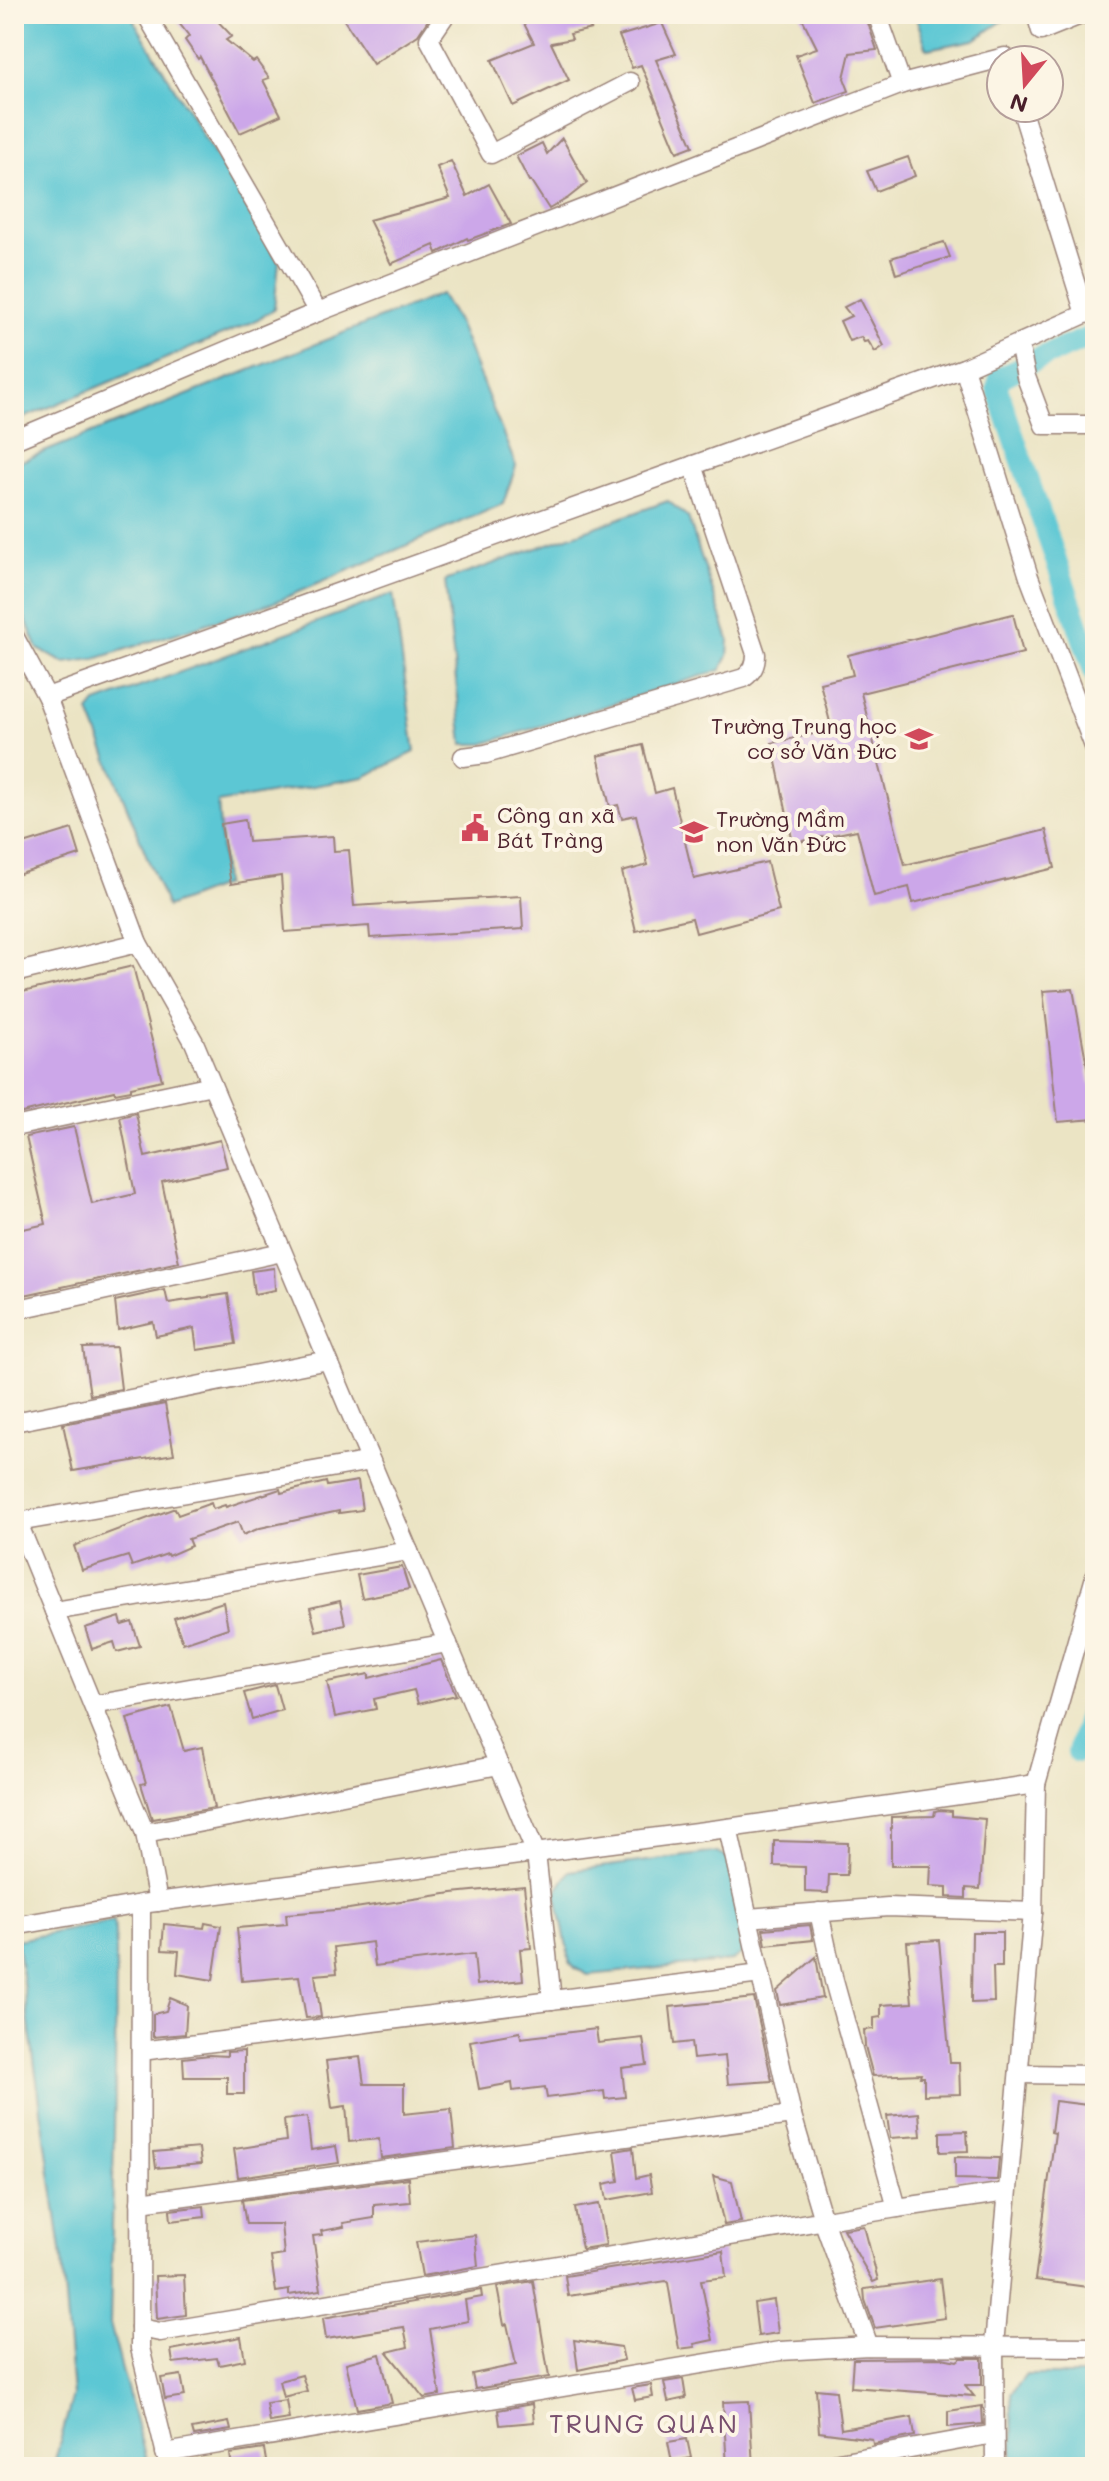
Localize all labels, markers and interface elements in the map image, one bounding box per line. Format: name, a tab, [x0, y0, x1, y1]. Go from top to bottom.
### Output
north arrow	[985, 44, 1065, 124]
text: N	[1006, 87, 1031, 120]
place label: Trường Trung học cơ sở Văn Đức	[711, 711, 897, 765]
school or university icon: Trường Trung học cơ sở Văn Đức	[904, 724, 934, 754]
place label: Công an xã Bát Tràng	[497, 800, 616, 854]
place label: Trường Mầm non Văn Đức	[716, 804, 847, 858]
public building icon: Công an xã Bát Tràng	[460, 813, 490, 843]
school or university icon: Trường Mầm non Văn Đức	[679, 817, 709, 847]
district label: TRUNG QUAN	[549, 2406, 739, 2440]

